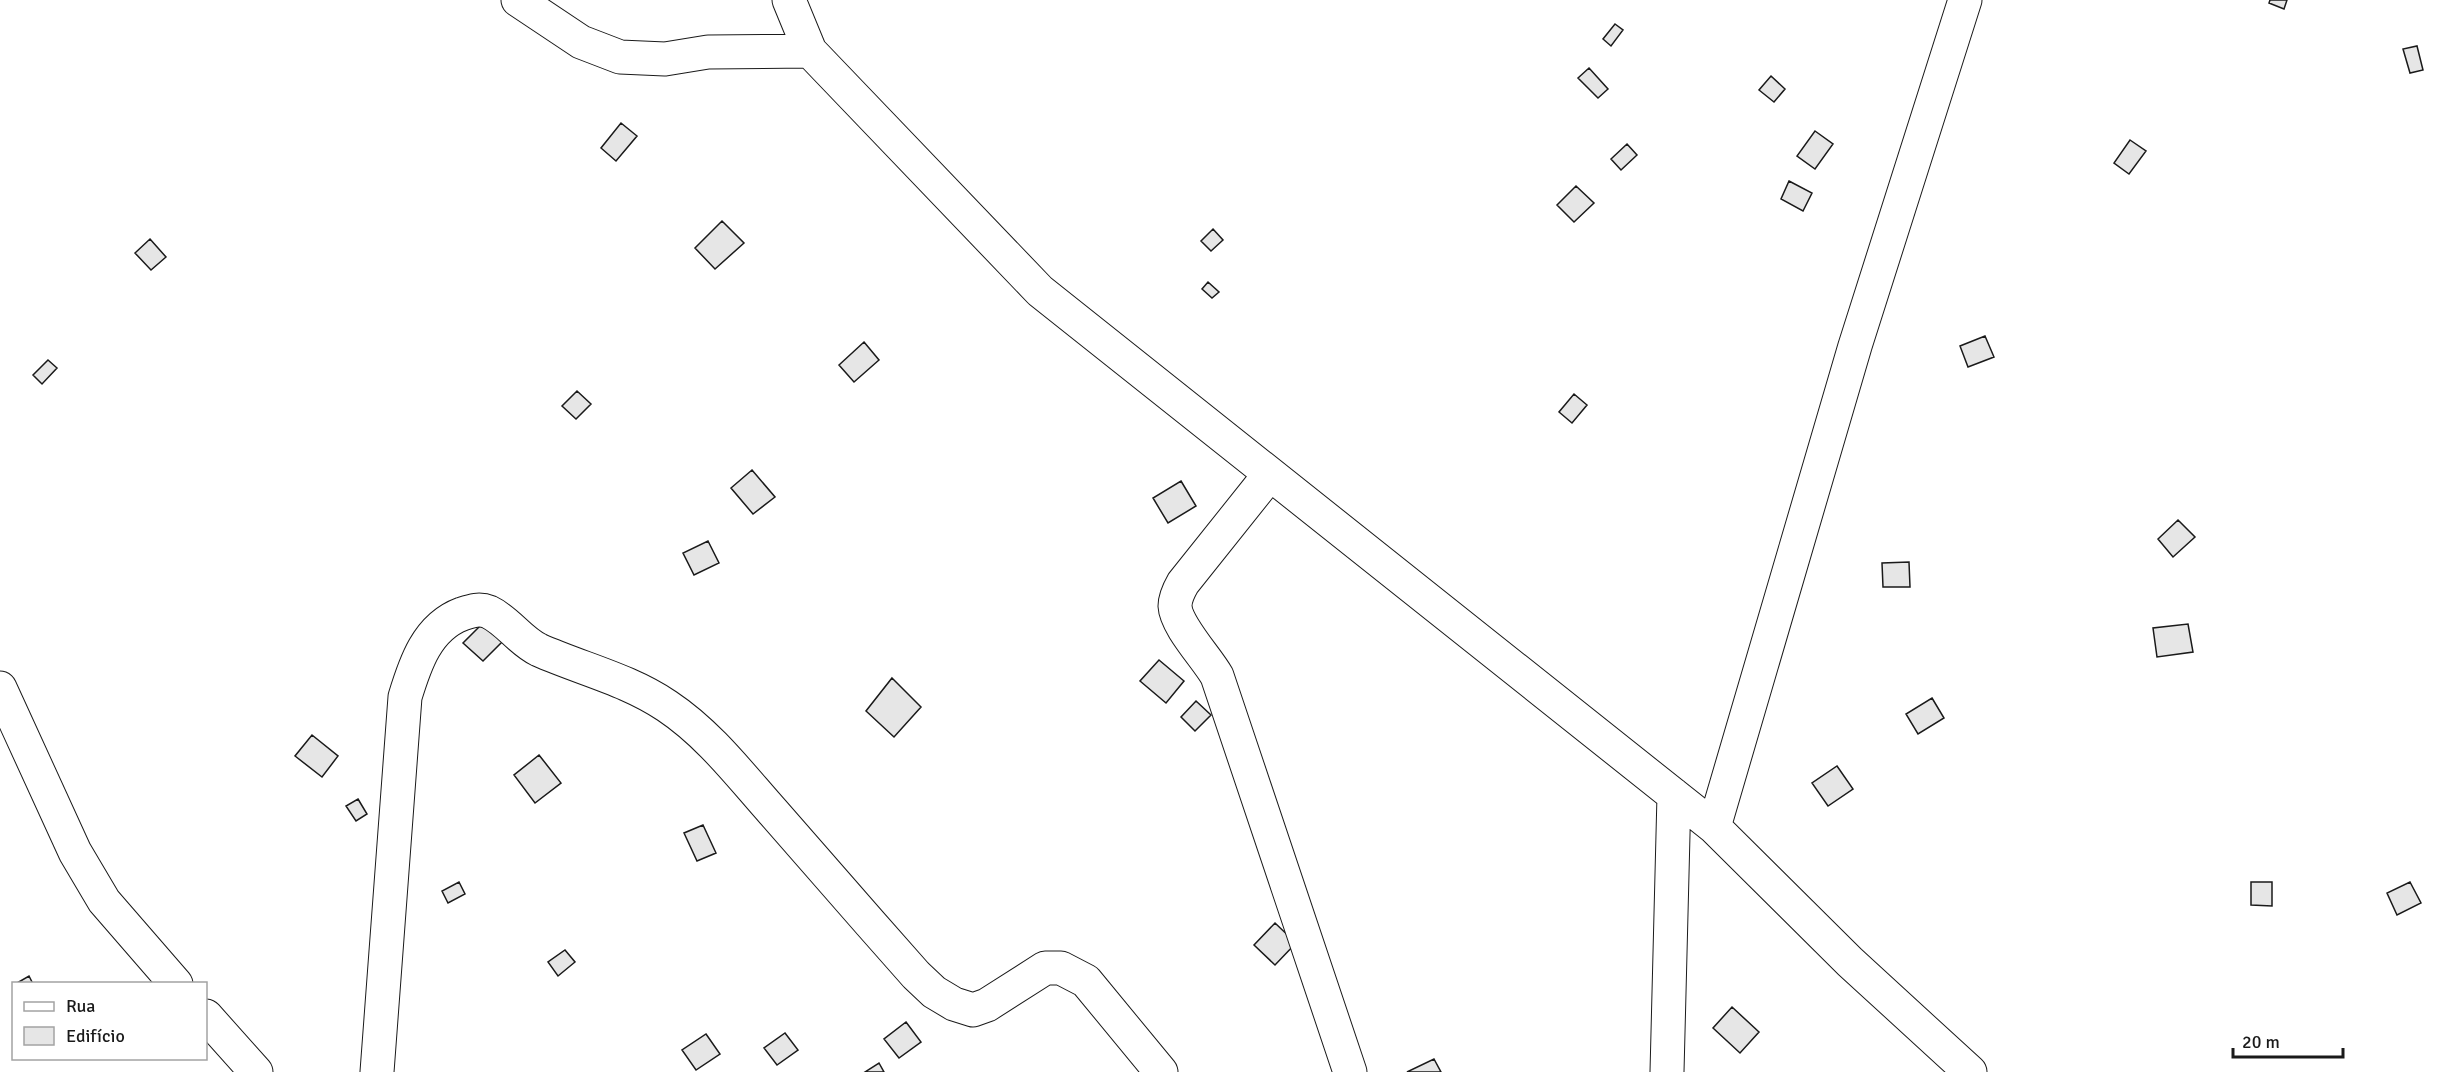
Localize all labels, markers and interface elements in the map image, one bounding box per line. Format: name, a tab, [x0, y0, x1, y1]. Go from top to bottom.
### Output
legend	[12, 982, 207, 1060]
text: Rua	[66, 995, 95, 1017]
scale bar	[2233, 1021, 2342, 1059]
text: Edifício	[66, 1025, 125, 1047]
text: 20 m	[2242, 1031, 2280, 1053]

